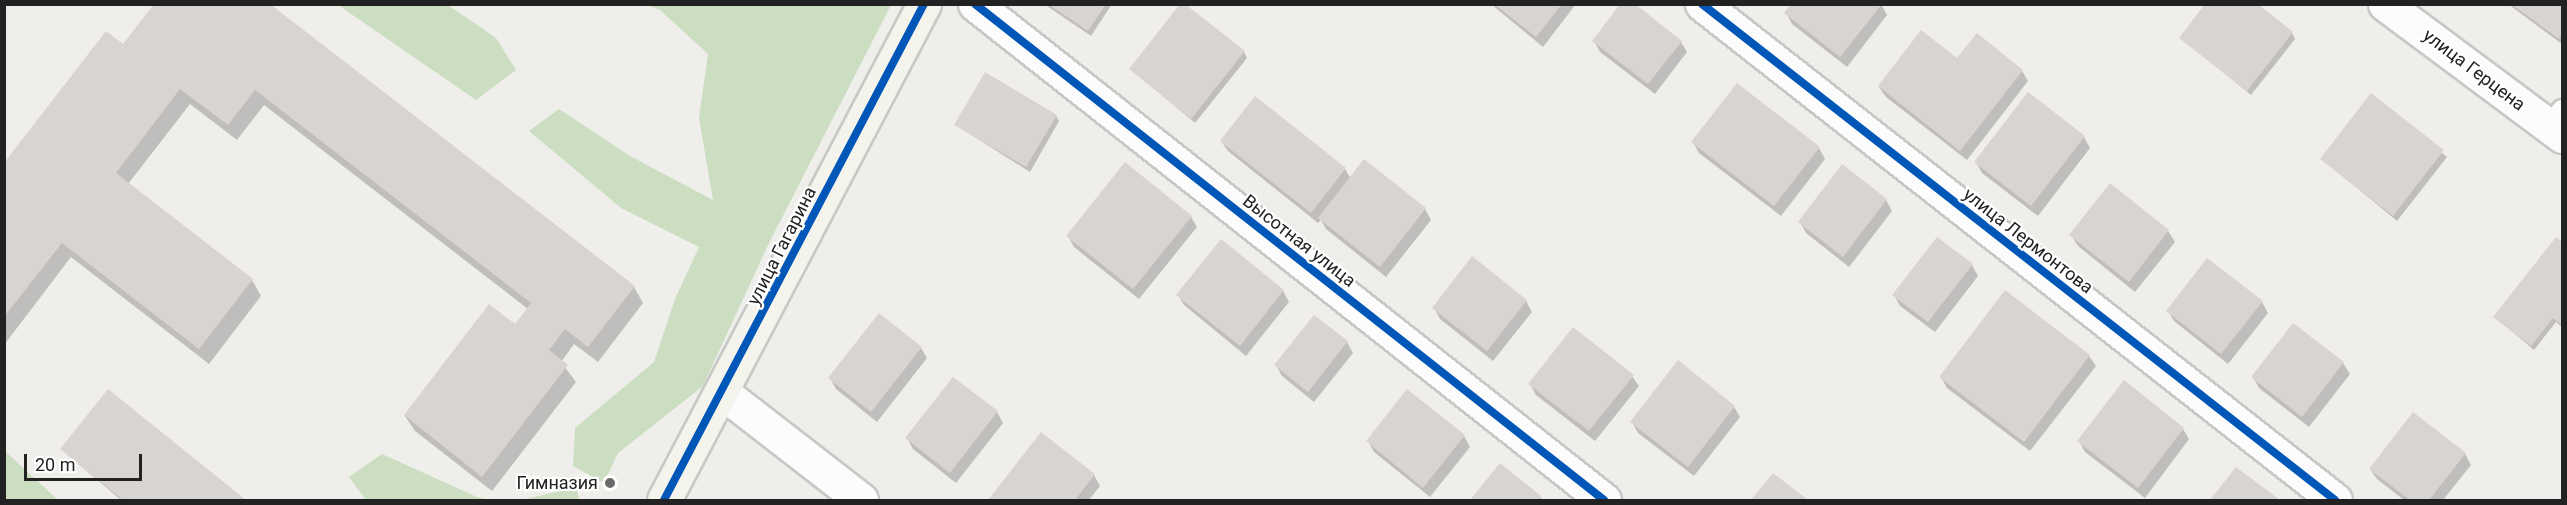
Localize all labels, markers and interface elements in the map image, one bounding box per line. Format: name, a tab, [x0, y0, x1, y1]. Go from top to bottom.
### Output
street label: улица Герцена	[2419, 25, 2529, 115]
street label: улица Гагарина	[743, 183, 821, 309]
street label: улица Лермонтова	[1959, 184, 2097, 298]
street label: Высотная улица	[1238, 190, 1360, 292]
scale bar	[27, 442, 146, 480]
text: 20 m	[35, 454, 75, 475]
place label: Гимназия	[516, 472, 598, 494]
marker: Гимназия	[603, 476, 617, 490]

